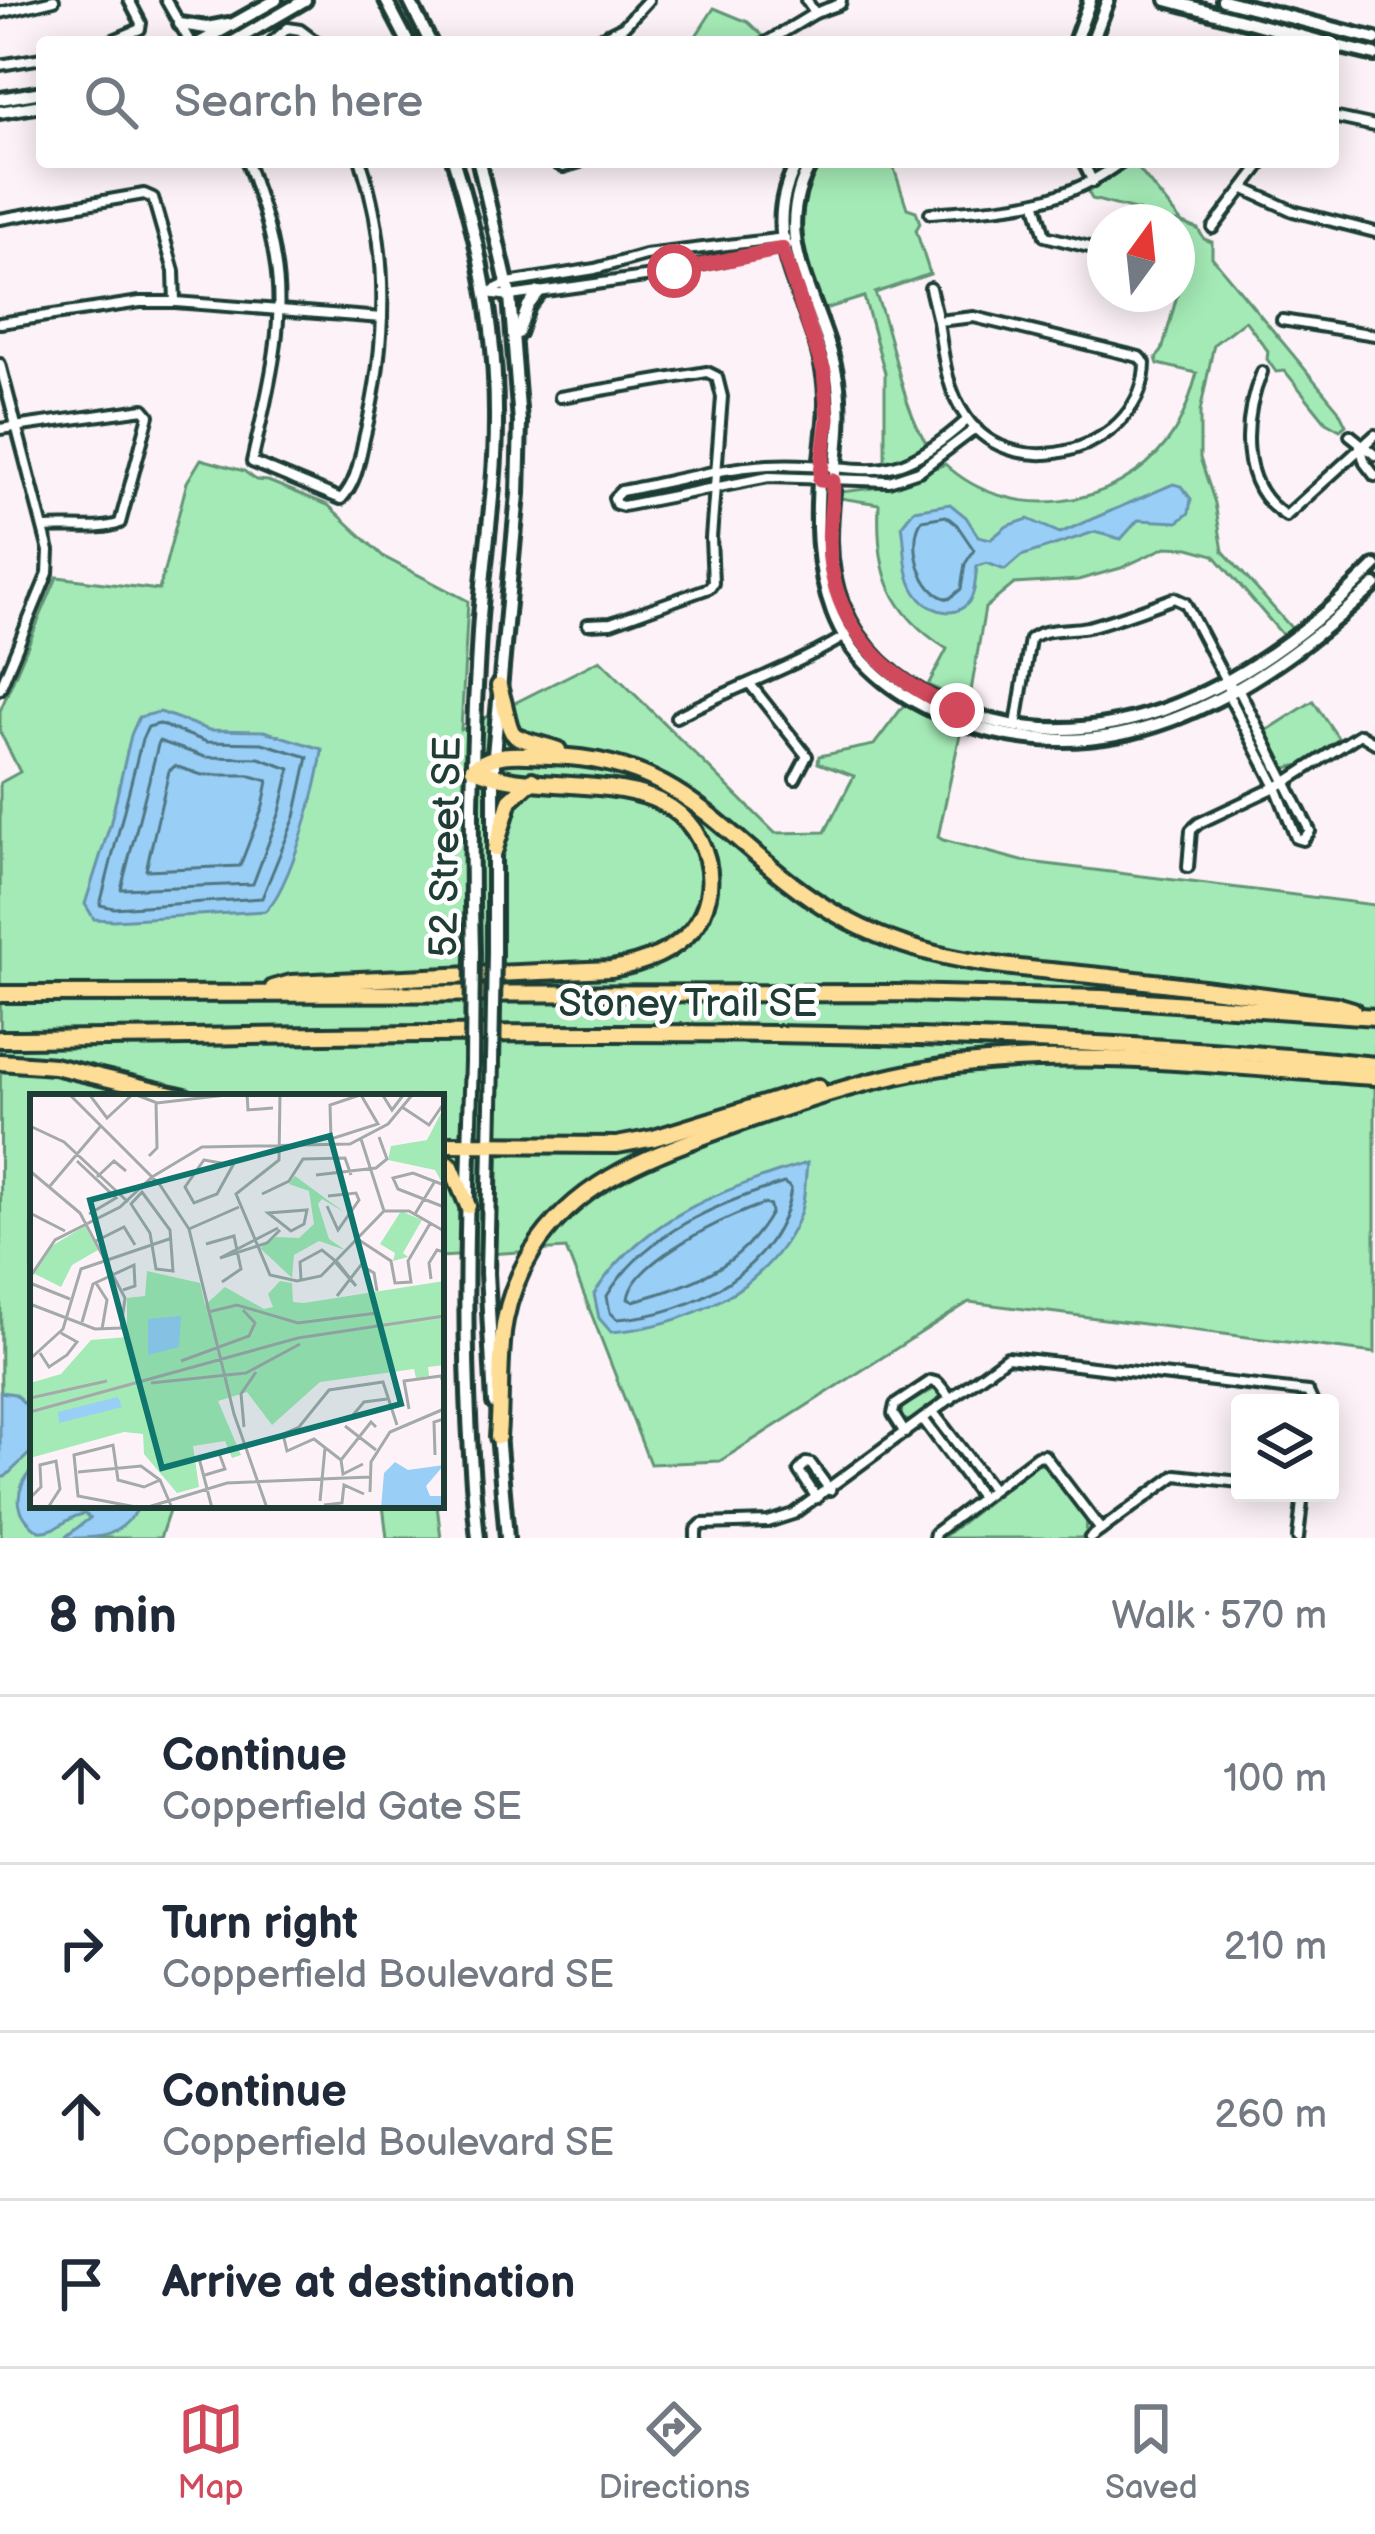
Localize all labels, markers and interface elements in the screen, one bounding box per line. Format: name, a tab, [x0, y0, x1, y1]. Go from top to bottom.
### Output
search box	[36, 36, 1339, 168]
icon: search	[78, 69, 144, 135]
text: Search here	[174, 75, 423, 130]
north arrow	[1087, 204, 1195, 312]
route start	[647, 244, 701, 298]
route end	[930, 683, 984, 737]
street label: 52 Street SE	[421, 736, 472, 958]
street label: Stoney Trail SE	[558, 981, 818, 1028]
inset map	[30, 1094, 444, 1508]
map controls	[1231, 1394, 1339, 1502]
button: layers	[1231, 1394, 1339, 1502]
text: 8 min	[48, 1586, 177, 1647]
text: Walk · 570 m	[1111, 1593, 1327, 1640]
text: Continue	[162, 1729, 347, 1784]
icon: ahead	[48, 1747, 114, 1813]
text: 100 m	[1223, 1756, 1327, 1803]
text: Copperfield Gate SE	[162, 1784, 522, 1831]
text: Turn right	[162, 1897, 358, 1952]
icon: right	[48, 1915, 114, 1981]
text: 210 m	[1224, 1924, 1327, 1971]
text: Copperfield Boulevard SE	[162, 1952, 614, 1999]
text: Continue	[162, 2065, 347, 2120]
icon: ahead	[48, 2083, 114, 2149]
text: 260 m	[1214, 2092, 1327, 2139]
text: Copperfield Boulevard SE	[162, 2120, 614, 2167]
icon: arrive	[48, 2251, 114, 2317]
text: Arrive at destination	[162, 2256, 575, 2311]
tab: Map	[177, 2396, 244, 2508]
tab: Directions	[598, 2396, 750, 2508]
tab: Saved	[1105, 2396, 1198, 2508]

